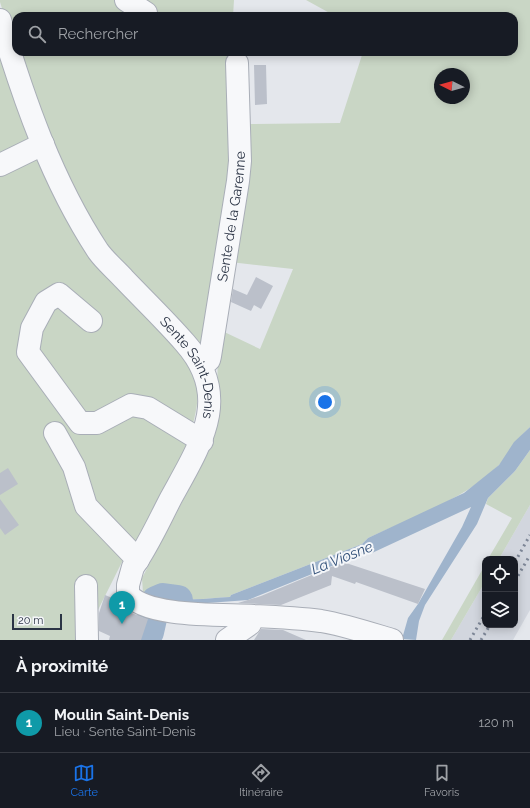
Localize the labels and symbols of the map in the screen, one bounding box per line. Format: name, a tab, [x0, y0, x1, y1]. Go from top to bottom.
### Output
north arrow	[434, 68, 470, 104]
street label: Sente de la Garenne	[214, 151, 248, 283]
street label: Sente Saint-Denis	[157, 313, 217, 420]
your location	[315, 392, 335, 412]
water label: La Viosne	[308, 537, 376, 579]
pin: 1	[109, 591, 135, 624]
scale bar	[12, 612, 62, 631]

